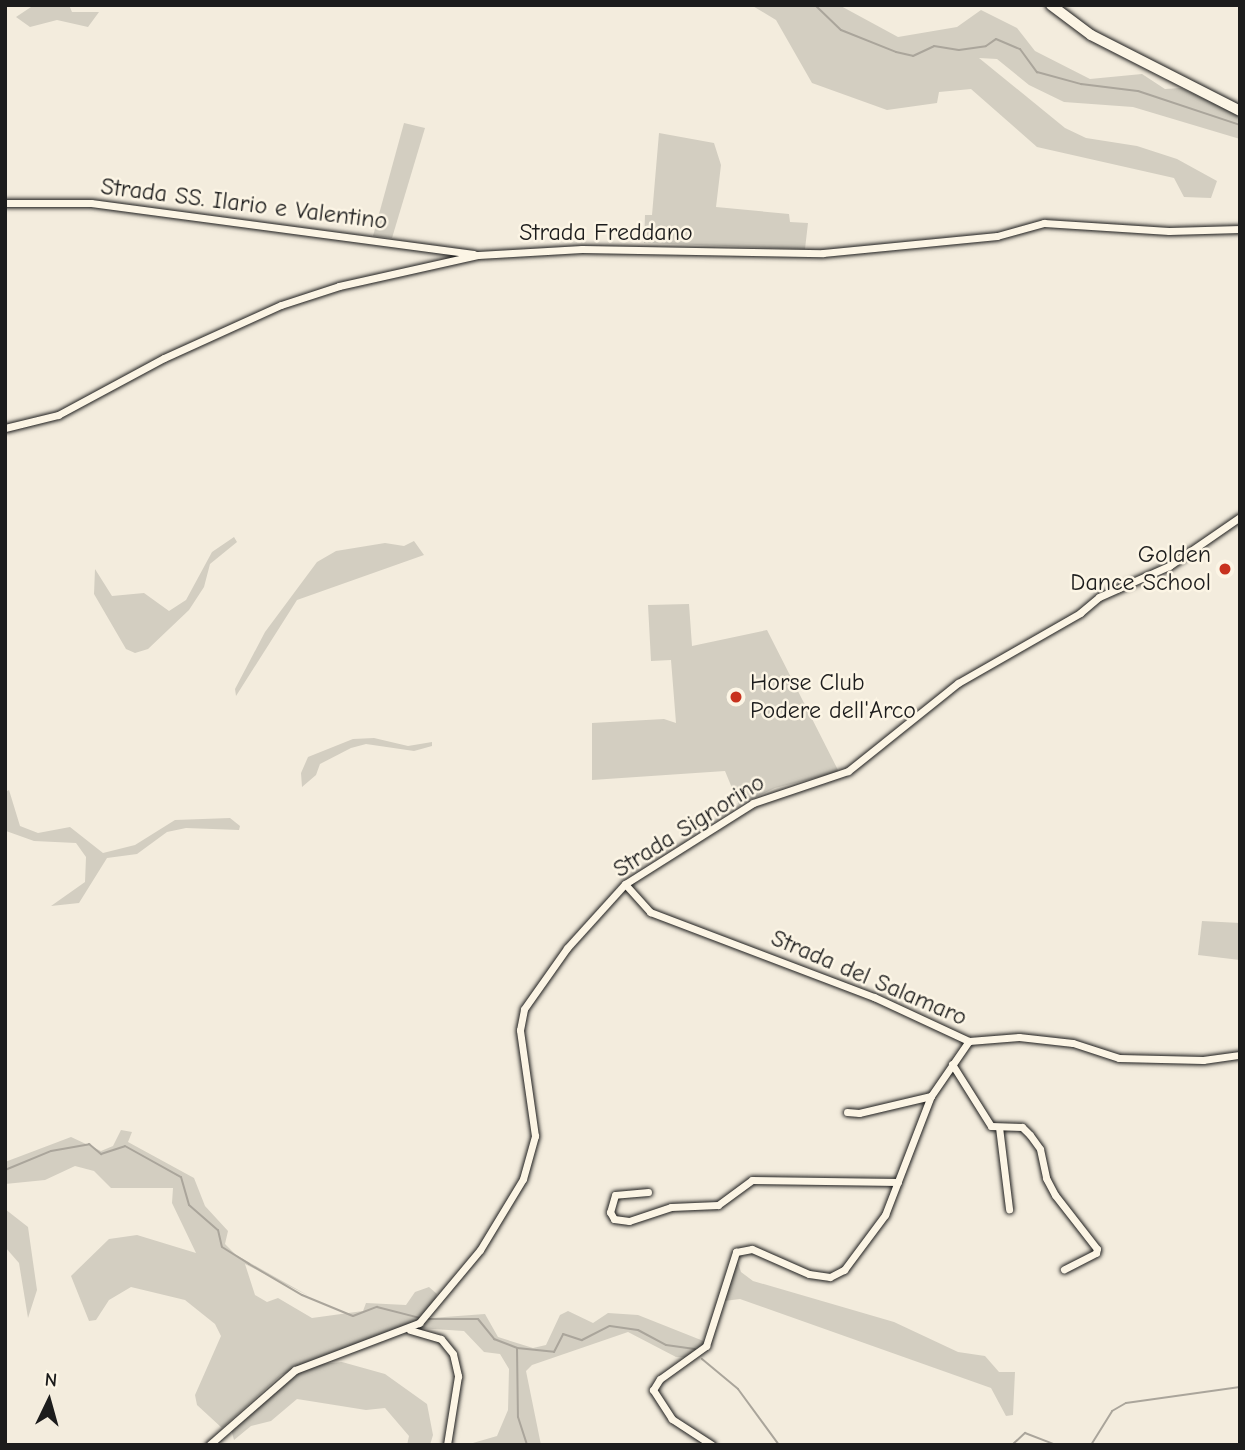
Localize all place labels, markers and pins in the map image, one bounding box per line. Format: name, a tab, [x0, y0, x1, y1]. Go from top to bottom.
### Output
place label: Golden Dance School	[1070, 541, 1211, 597]
marker: Golden Dance School	[1217, 561, 1233, 577]
place label: Horse Club Podere dell'Arco	[750, 669, 916, 725]
marker: Horse Club Podere dell'Arco	[728, 689, 744, 705]

